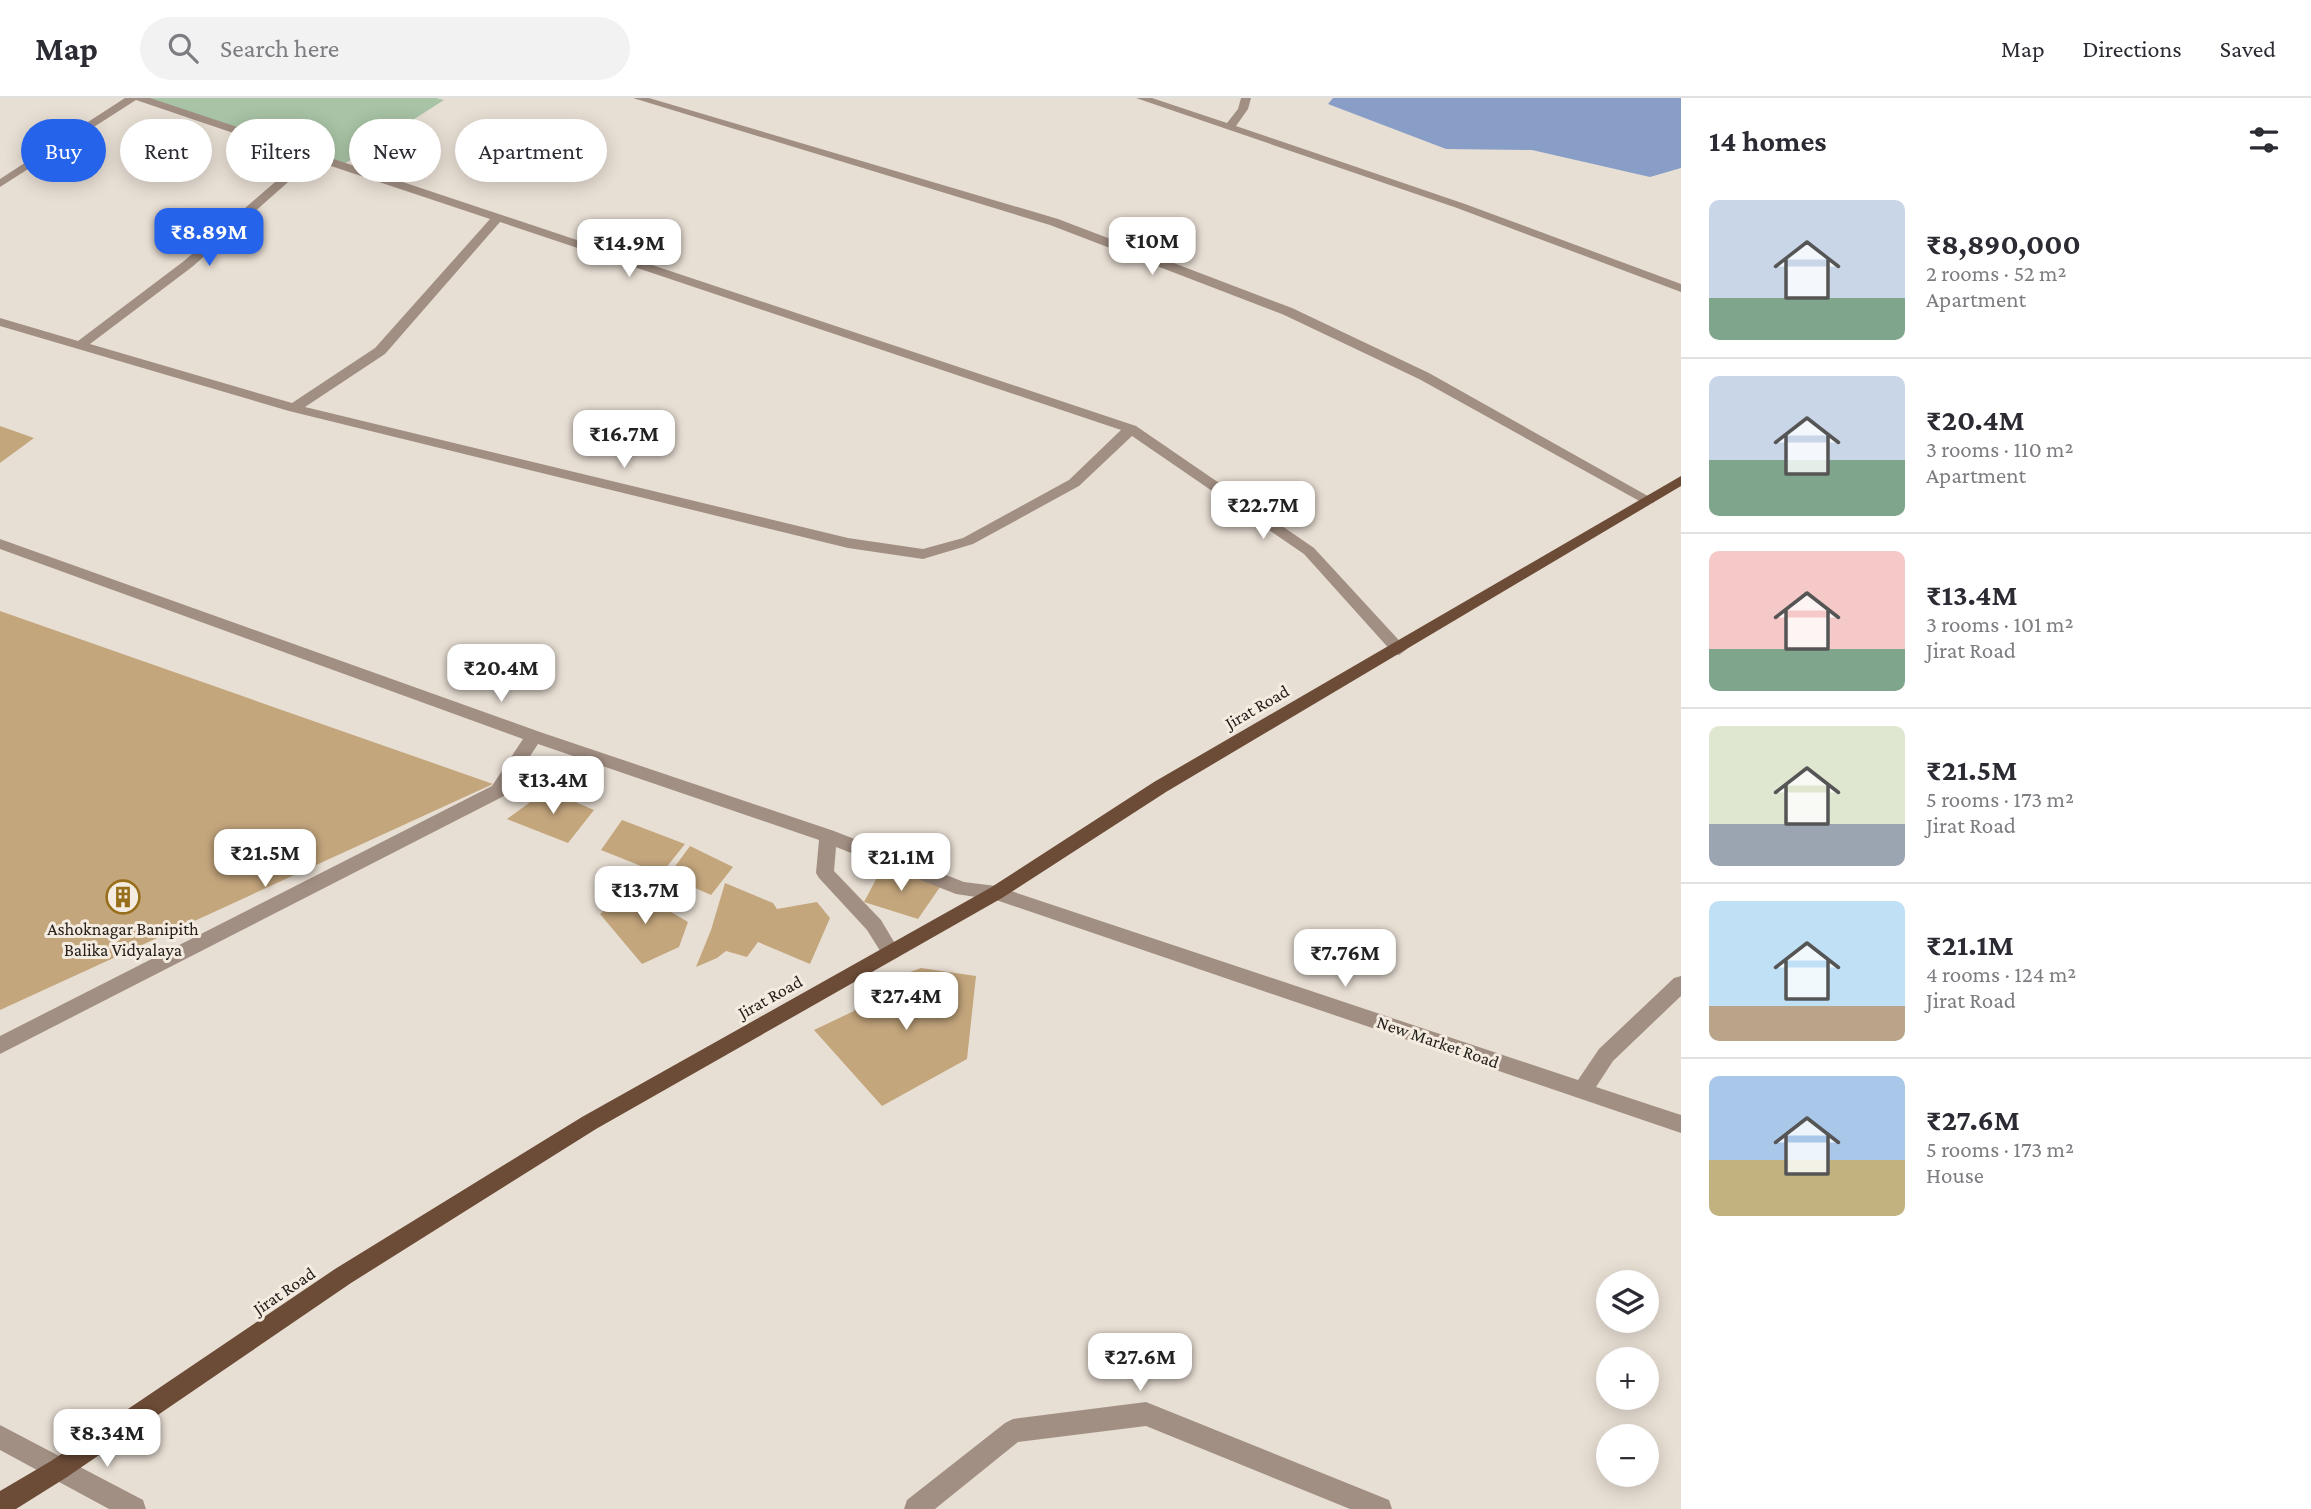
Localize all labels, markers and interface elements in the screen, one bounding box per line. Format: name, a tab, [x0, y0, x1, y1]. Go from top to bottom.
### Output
search box	[140, 17, 630, 80]
icon: search	[164, 29, 202, 67]
text: Map	[35, 30, 98, 67]
text: Search here	[220, 34, 339, 63]
text: Map	[2001, 35, 2045, 62]
text: Directions	[2083, 35, 2182, 62]
text: Saved	[2220, 35, 2276, 62]
chip: Buy	[21, 119, 106, 182]
chip: Rent	[120, 119, 212, 182]
chip: Filters	[226, 119, 335, 182]
chip: New	[349, 119, 441, 182]
chip: Apartment	[455, 119, 607, 182]
icon: filters	[2245, 121, 2283, 159]
text: 14 homes	[1709, 124, 1827, 157]
pin: ₹8.89M	[152, 208, 266, 268]
text: ₹8.89M	[170, 218, 248, 244]
pin: ₹10M	[1111, 218, 1193, 277]
pin: ₹14.9M	[572, 220, 686, 279]
text: ₹10M	[1125, 227, 1179, 253]
text: ₹8,890,000	[1926, 227, 2081, 260]
icon: home	[1765, 228, 1849, 312]
text: ₹14.9M	[593, 229, 665, 255]
text: 2 rooms · 52 m²	[1926, 260, 2066, 286]
text: Apartment	[1926, 286, 2026, 312]
text: ₹20.4M	[1926, 403, 2025, 436]
icon: home	[1765, 404, 1849, 488]
pin: ₹16.7M	[567, 410, 681, 470]
text: ₹16.7M	[589, 420, 659, 446]
text: 3 rooms · 110 m²	[1926, 436, 2073, 462]
text: Apartment	[1926, 462, 2026, 488]
pin: ₹22.7M	[1206, 482, 1320, 541]
text: ₹22.7M	[1227, 491, 1299, 517]
text: ₹13.4M	[1926, 578, 2018, 611]
icon: home	[1765, 579, 1849, 663]
text: 3 rooms · 101 m²	[1926, 611, 2073, 637]
text: Jirat Road	[1926, 637, 2016, 663]
pin: ₹20.4M	[444, 644, 558, 704]
text: ₹20.4M	[463, 654, 539, 680]
street label: Jirat Road	[1220, 680, 1293, 734]
text: ₹21.5M	[1926, 753, 2017, 786]
icon: home	[1765, 754, 1849, 838]
pin: ₹13.4M	[496, 756, 610, 816]
text: ₹13.4M	[518, 766, 588, 792]
text: 5 rooms · 173 m²	[1926, 786, 2074, 812]
text: Jirat Road	[1926, 812, 2016, 838]
pin: ₹21.5M	[208, 830, 322, 889]
pin: ₹21.1M	[844, 834, 958, 893]
text: ₹21.5M	[230, 839, 300, 865]
text: ₹21.1M	[867, 843, 935, 869]
pin: ₹13.7M	[588, 866, 702, 926]
text: ₹13.7M	[611, 876, 679, 902]
building icon: Ashoknagar Banipith Balika Vidyalaya	[104, 878, 142, 916]
place label: Ashoknagar Banipith Balika Vidyalaya	[47, 919, 199, 960]
text: ₹21.1M	[1926, 928, 2014, 961]
icon: home	[1765, 929, 1849, 1013]
pin: ₹7.76M	[1288, 930, 1402, 989]
text: ₹7.76M	[1310, 939, 1380, 965]
text: 4 rooms · 124 m²	[1926, 961, 2076, 987]
street label: Jirat Road	[733, 971, 806, 1024]
pin: ₹27.4M	[849, 972, 963, 1032]
text: ₹27.4M	[870, 982, 942, 1008]
text: Jirat Road	[1926, 987, 2016, 1013]
street label: New Market Road	[1374, 1012, 1502, 1072]
text: ₹27.6M	[1926, 1103, 2020, 1136]
icon: home	[1765, 1104, 1849, 1188]
text: 5 rooms · 173 m²	[1926, 1136, 2074, 1162]
text: House	[1926, 1162, 1984, 1188]
street label: Jirat Road	[248, 1263, 319, 1320]
map controls	[1596, 1270, 1659, 1487]
button: layers	[1596, 1270, 1659, 1333]
pin: ₹27.6M	[1083, 1334, 1197, 1393]
text: ₹27.6M	[1104, 1343, 1176, 1369]
button: +	[1596, 1347, 1659, 1410]
pin: ₹8.34M	[50, 1410, 164, 1469]
text: ₹8.34M	[70, 1419, 145, 1445]
button: −	[1596, 1424, 1659, 1487]

